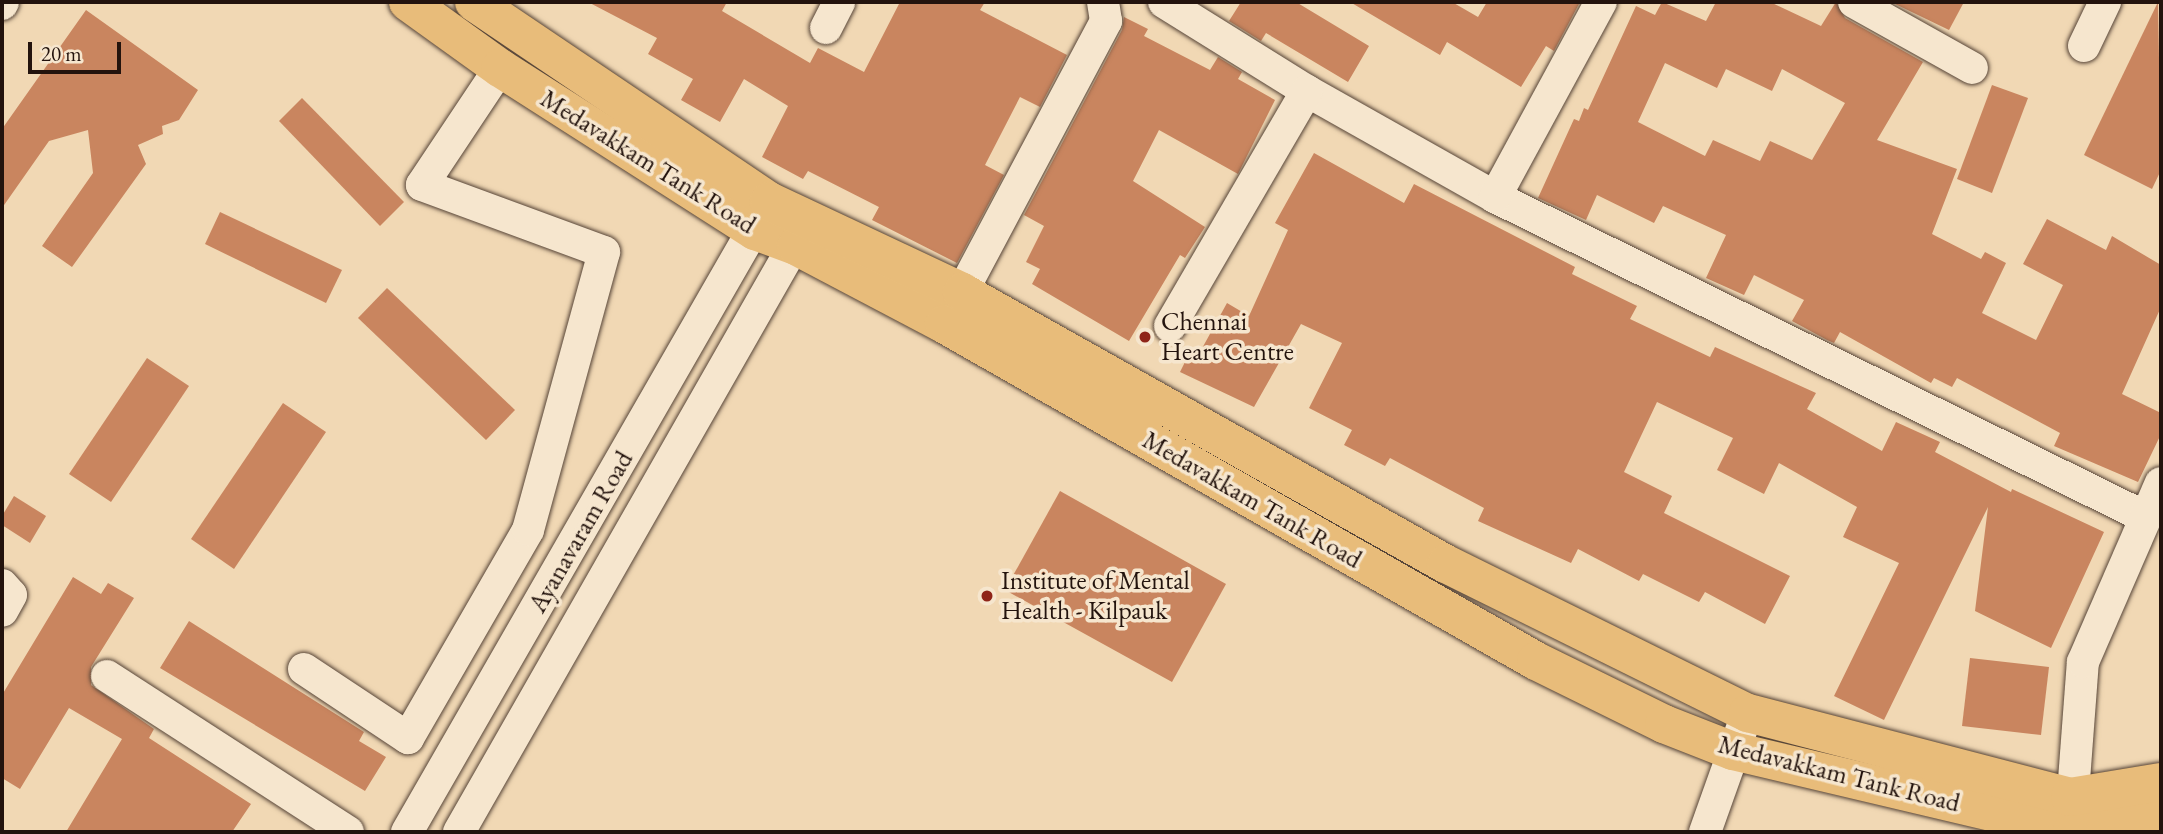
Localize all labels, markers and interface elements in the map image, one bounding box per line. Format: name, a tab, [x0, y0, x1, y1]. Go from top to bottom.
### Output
scale bar	[32, 28, 124, 72]
text: 20 m	[41, 40, 82, 67]
street label: Medavakkam Tank Road	[535, 83, 761, 241]
place label: Chennai Heart Centre	[1161, 306, 1294, 368]
marker: Chennai Heart Centre	[1135, 327, 1155, 347]
street label: Medavakkam Tank Road	[1137, 424, 1367, 576]
street label: Ayanavaram Road	[522, 446, 640, 618]
place label: Institute of Mental Health - Kilpauk	[1001, 565, 1190, 626]
marker: Institute of Mental Health - Kilpauk	[979, 588, 995, 604]
street label: Medavakkam Tank Road	[1715, 729, 1963, 819]

